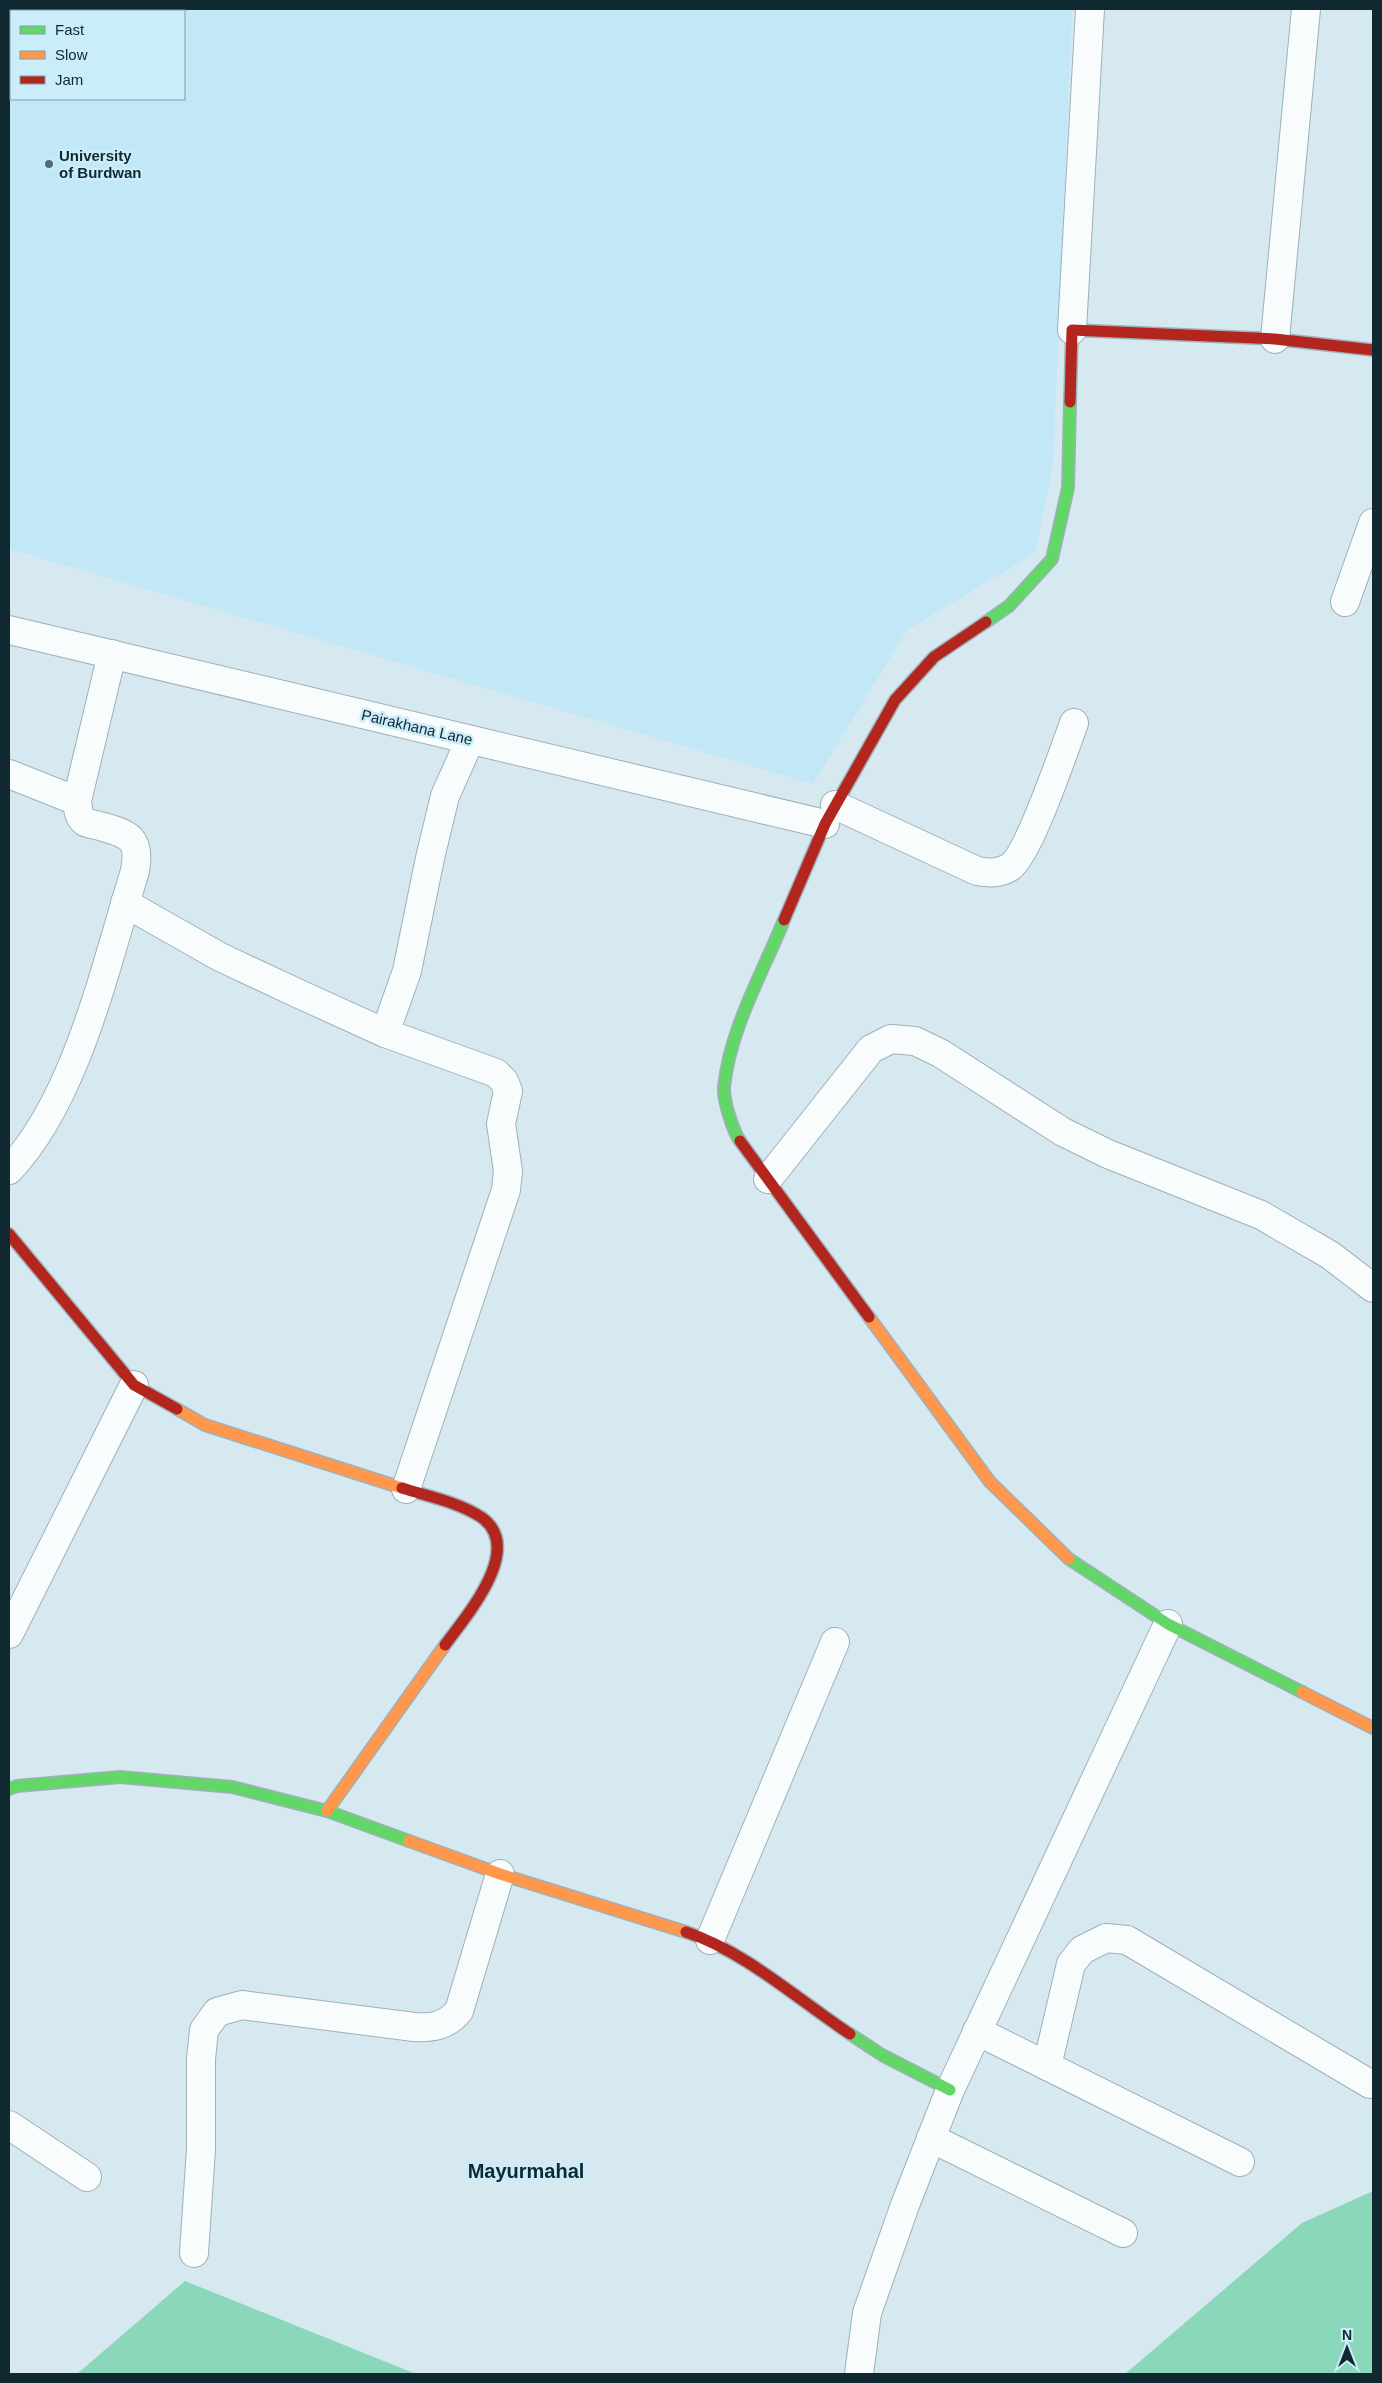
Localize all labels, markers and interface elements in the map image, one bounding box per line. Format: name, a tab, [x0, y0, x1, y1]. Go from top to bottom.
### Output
legend	[10, 10, 185, 100]
text: Fast	[55, 21, 85, 38]
text: Slow	[55, 46, 88, 63]
text: Jam	[55, 71, 83, 88]
place label: University of Burdwan	[59, 147, 142, 181]
marker: University of Burdwan	[43, 158, 55, 170]
street label: Pairakhana Lane	[360, 706, 474, 748]
district label: Mayurmahal	[468, 2160, 584, 2182]
north arrow	[1322, 2323, 1372, 2373]
text: N	[1342, 2327, 1352, 2343]

